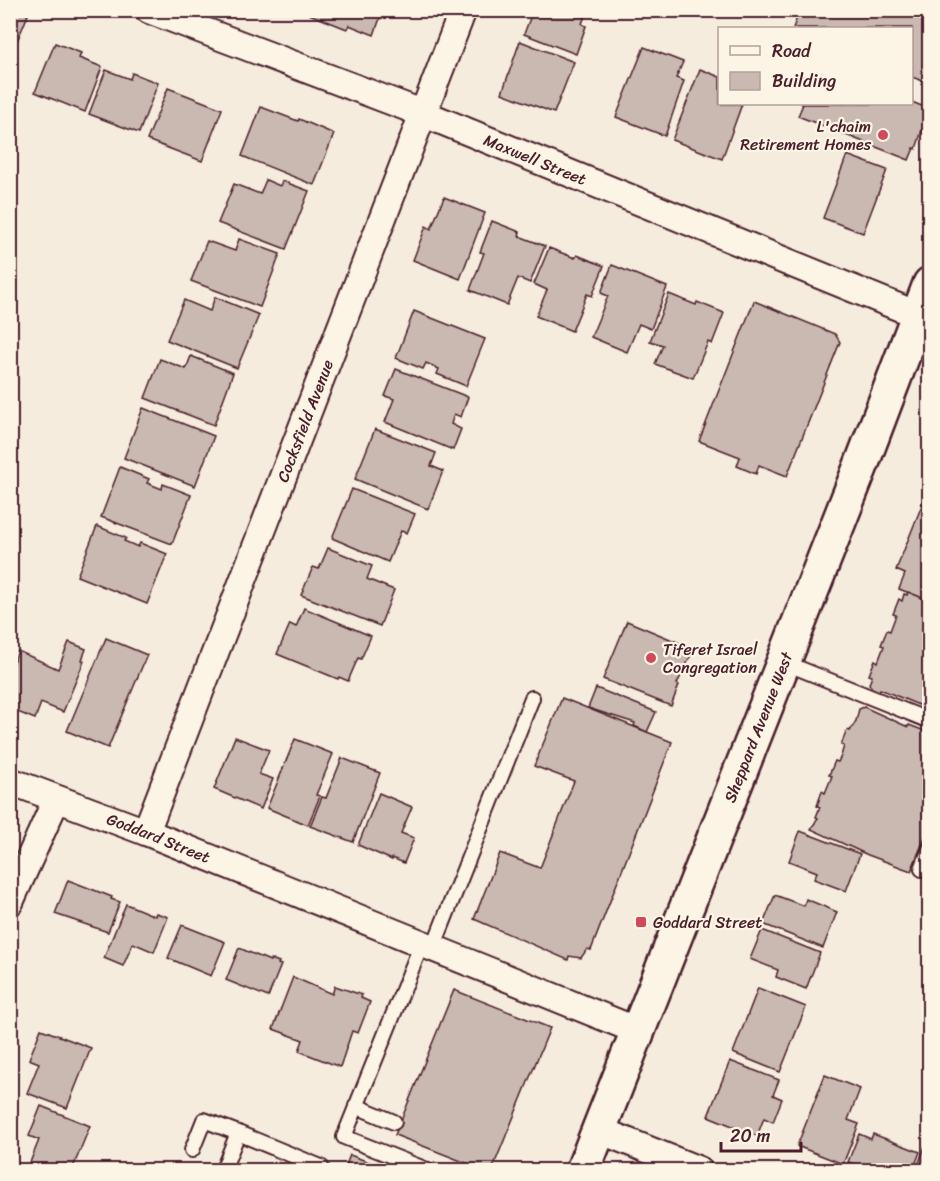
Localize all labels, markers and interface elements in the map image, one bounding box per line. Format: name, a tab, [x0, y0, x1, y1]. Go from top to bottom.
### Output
legend	[718, 27, 913, 105]
text: Road	[772, 35, 812, 67]
text: Building	[772, 65, 836, 97]
place label: L'chaim Retirement Homes	[740, 112, 872, 159]
street label: Maxwell Street	[479, 126, 591, 194]
marker: L'chaim Retirement Homes	[876, 128, 890, 142]
street label: Cocksfield Avenue	[268, 355, 342, 486]
place label: Tiferet Israel Congregation	[663, 635, 758, 682]
street label: Sheppard Avenue West	[715, 647, 801, 807]
marker: Tiferet Israel Congregation	[644, 651, 658, 665]
street label: Goddard Street	[102, 805, 215, 872]
place label: Goddard Street	[653, 908, 762, 937]
marker: Goddard Street	[634, 915, 648, 929]
scale bar	[721, 1115, 800, 1153]
text: 20 m	[730, 1120, 770, 1152]

